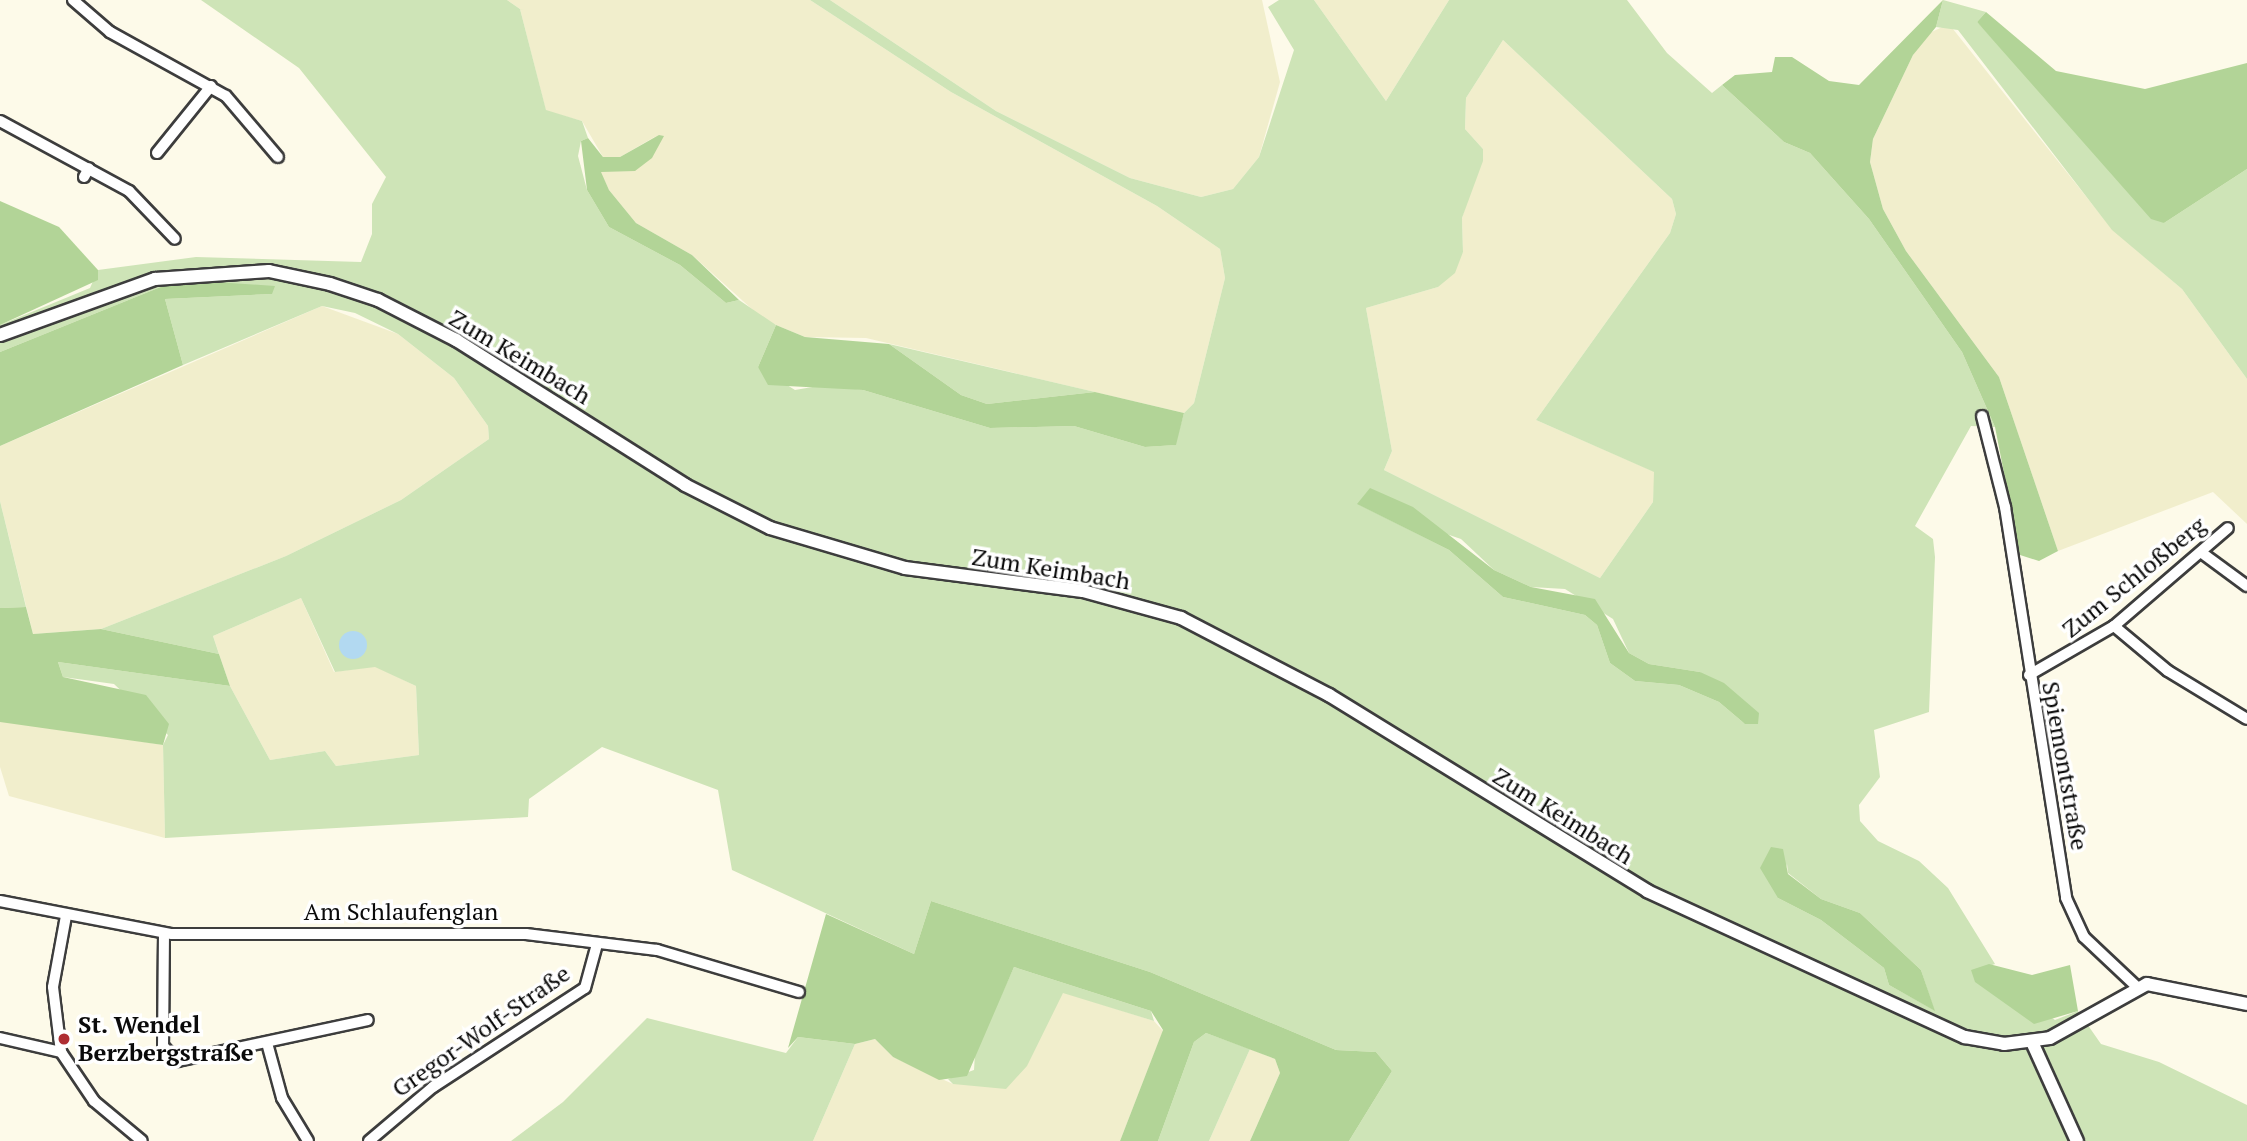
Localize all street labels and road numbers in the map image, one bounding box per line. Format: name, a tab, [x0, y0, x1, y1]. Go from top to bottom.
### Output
street label: Zum Keimbach	[444, 304, 596, 410]
street label: Zum Schloßberg	[2057, 510, 2211, 644]
street label: Zum Keimbach	[970, 542, 1132, 596]
street label: Spiemontstraße	[2036, 679, 2094, 853]
street label: Zum Keimbach	[1488, 761, 1638, 871]
street label: Am Schlaufenglan	[304, 898, 498, 926]
street label: Gregor-Wolf-Straße	[387, 959, 575, 1103]

